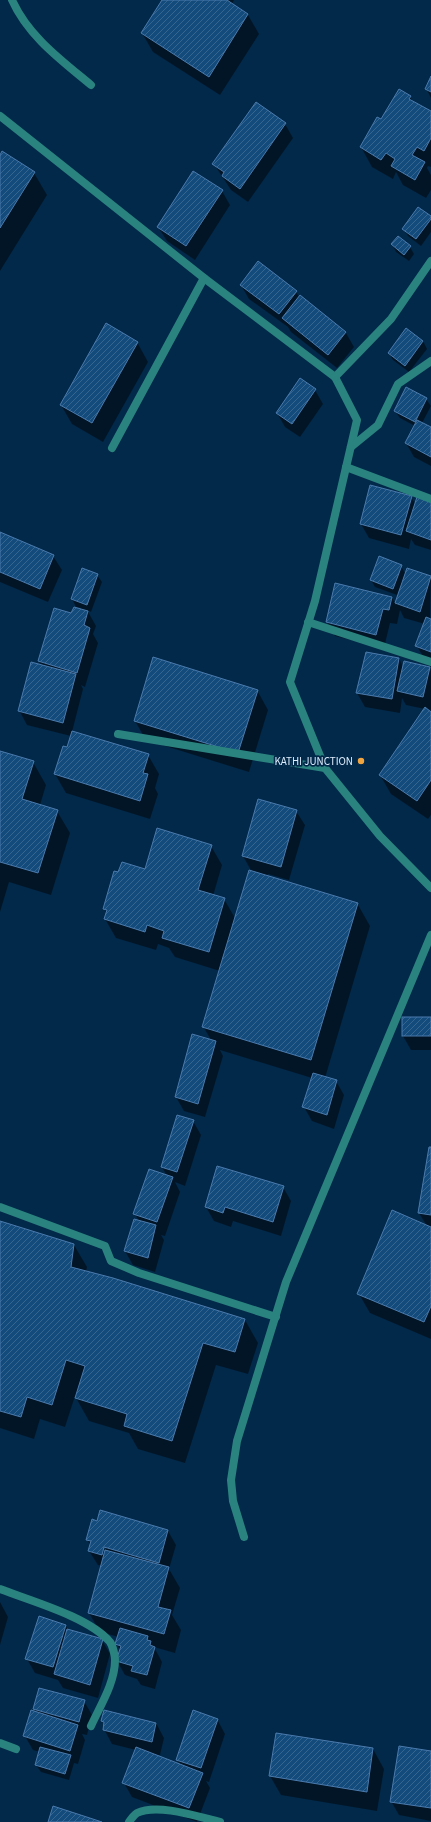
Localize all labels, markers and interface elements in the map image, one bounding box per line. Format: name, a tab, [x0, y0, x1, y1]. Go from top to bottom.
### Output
place label: KATHI JUNCTION	[274, 754, 353, 769]
marker: KATHI JUNCTION	[356, 756, 366, 766]

